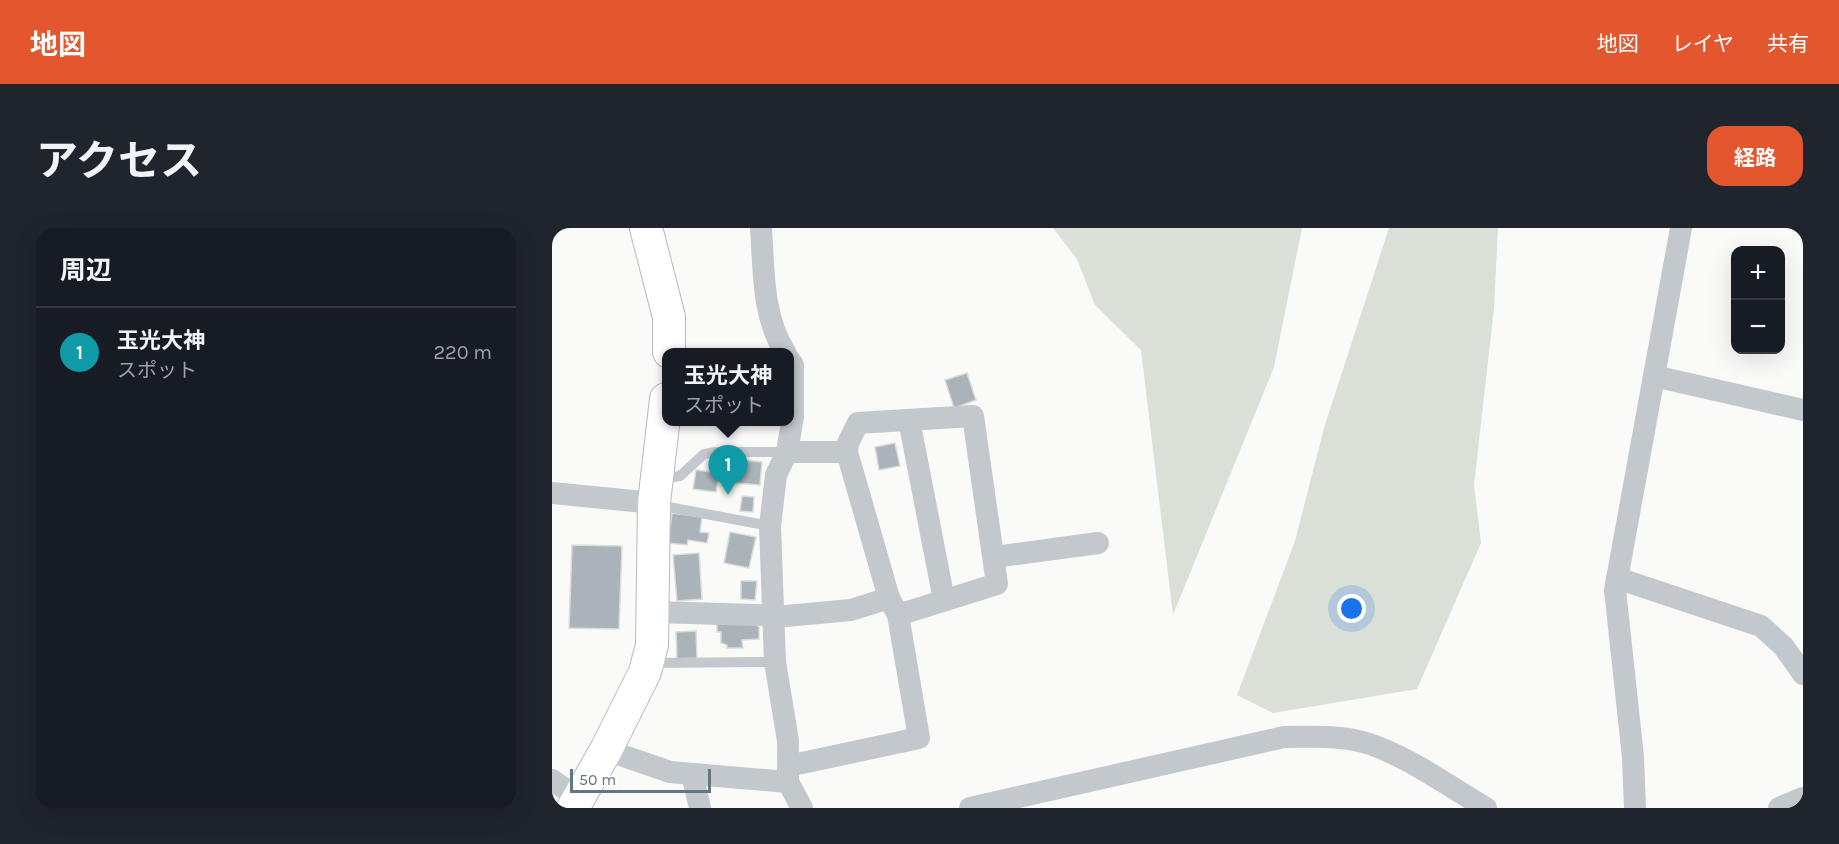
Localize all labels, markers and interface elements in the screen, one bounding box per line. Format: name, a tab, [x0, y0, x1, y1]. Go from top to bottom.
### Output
text: 地図	[30, 28, 86, 61]
text: 地図	[1597, 32, 1639, 56]
text: レイヤ	[1672, 32, 1734, 56]
text: 共有	[1767, 32, 1809, 56]
button: 経路	[1707, 126, 1803, 186]
text: アクセス	[36, 136, 202, 186]
map controls	[1731, 246, 1785, 354]
button: +	[1731, 246, 1785, 300]
text: 周辺	[60, 255, 112, 286]
button: −	[1731, 300, 1785, 354]
text: 玉光大神	[117, 328, 205, 354]
text: 1	[76, 341, 83, 364]
text: 220 m	[433, 341, 492, 364]
popup	[662, 348, 794, 426]
text: スポット	[117, 359, 197, 382]
text: 玉光大神	[684, 363, 772, 389]
text: スポット	[684, 394, 764, 417]
pin: 1	[708, 446, 747, 495]
your location	[1337, 594, 1366, 623]
scale bar	[570, 766, 711, 794]
text: 50 m	[579, 770, 616, 789]

